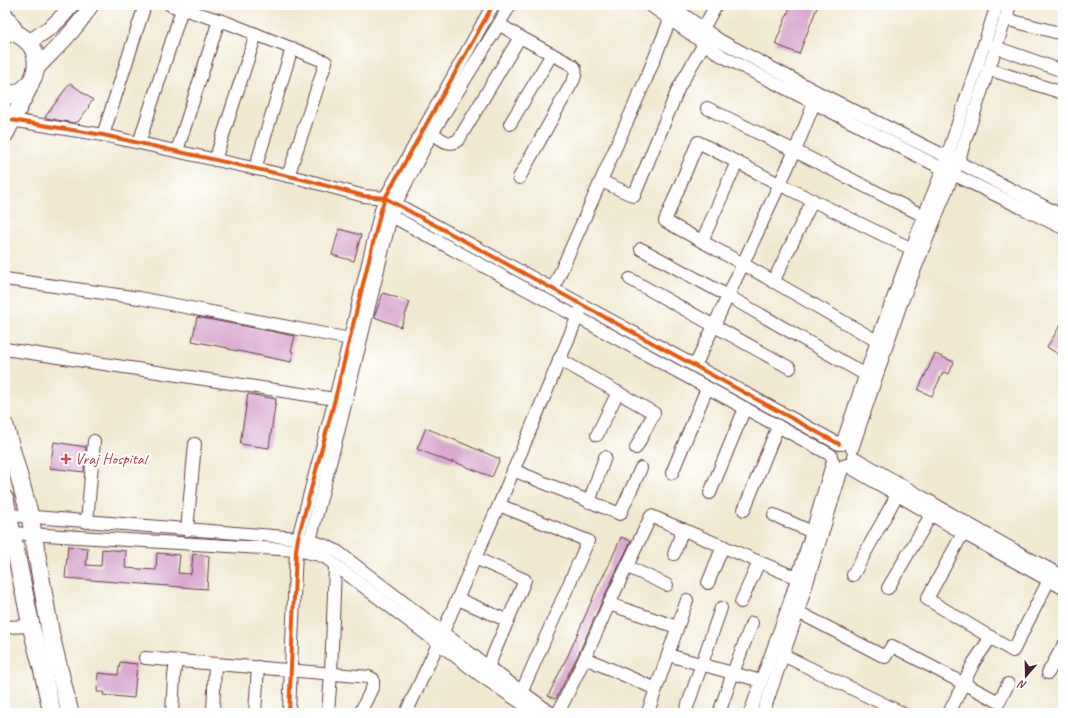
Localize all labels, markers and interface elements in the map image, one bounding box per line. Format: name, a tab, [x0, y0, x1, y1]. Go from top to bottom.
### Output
place label: Vraj Hospital	[75, 449, 150, 469]
marker: Vraj Hospital	[60, 453, 72, 465]
north arrow	[1006, 656, 1046, 696]
text: N	[1015, 677, 1028, 693]

